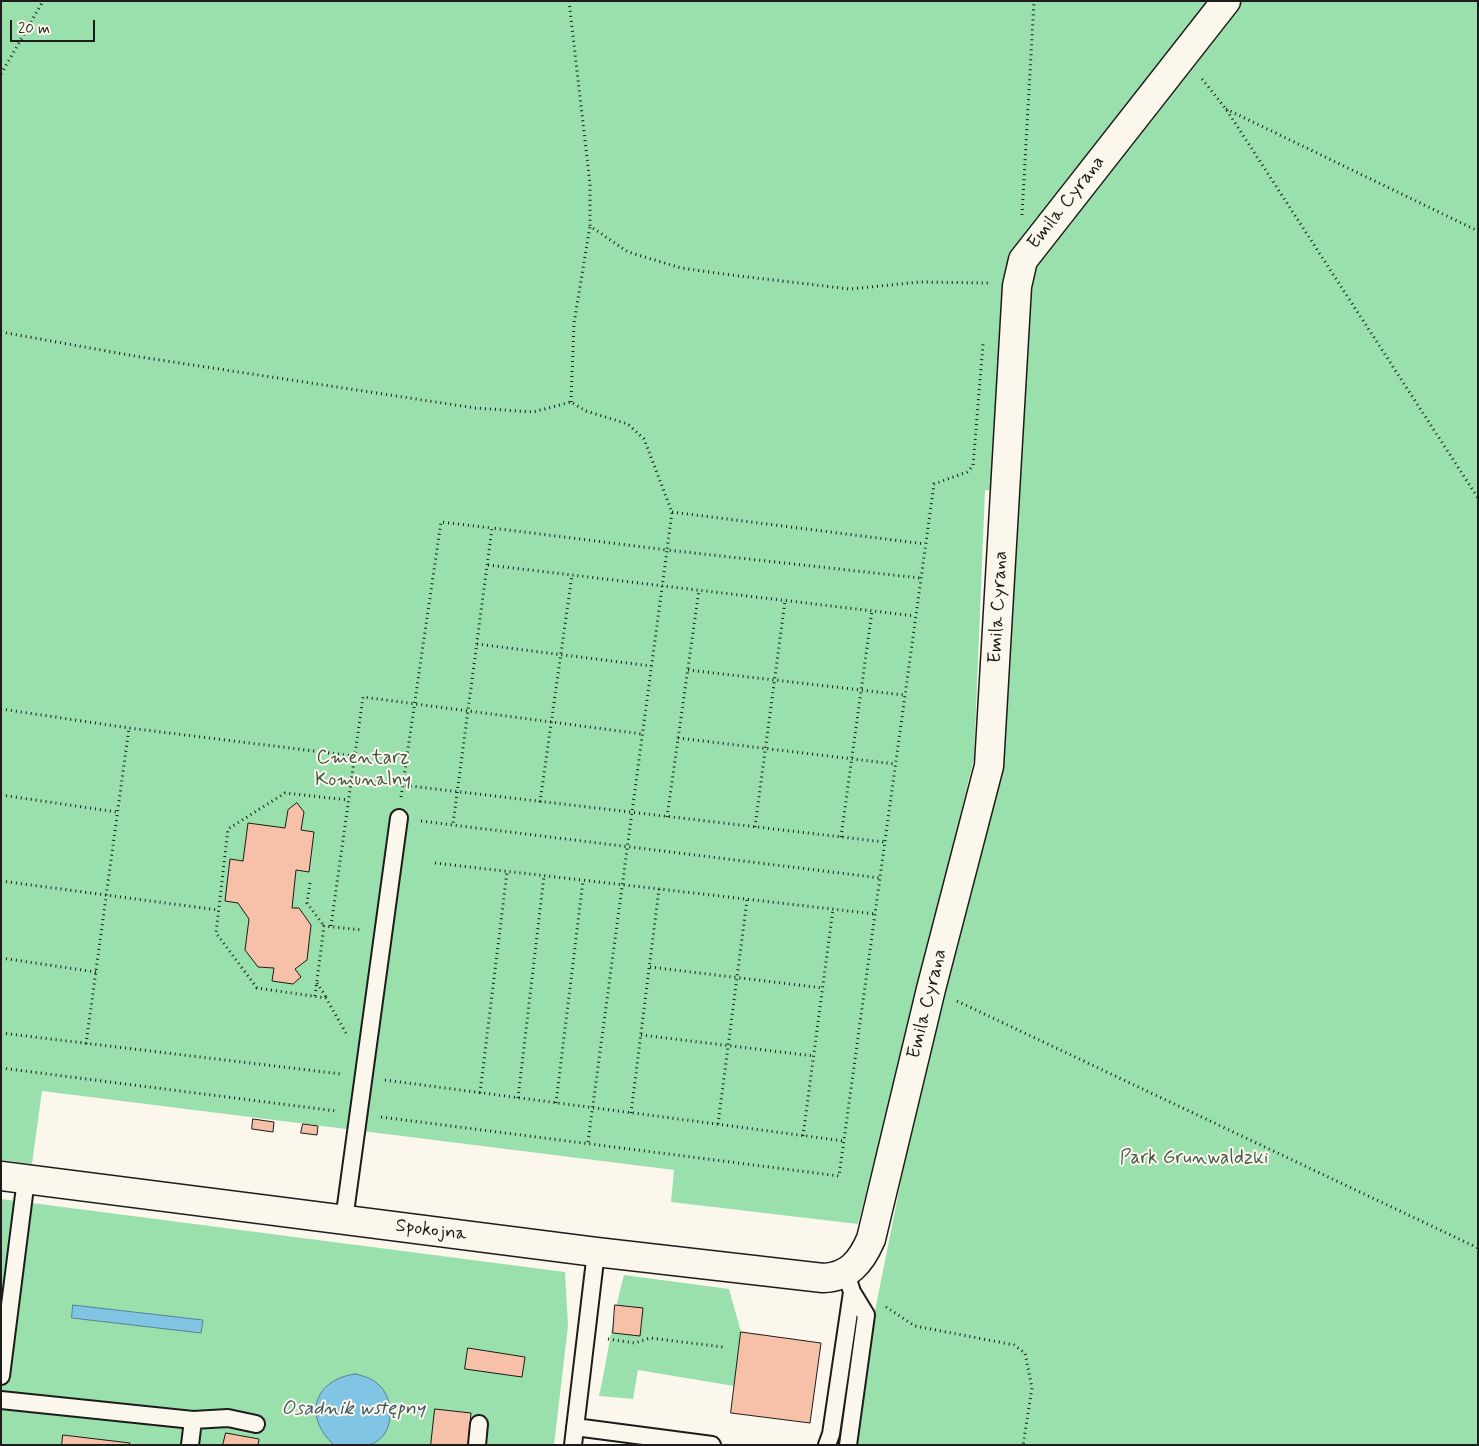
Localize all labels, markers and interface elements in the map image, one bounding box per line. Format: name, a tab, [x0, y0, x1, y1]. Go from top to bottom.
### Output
scale bar	[12, 10, 98, 42]
text: 20 m	[18, 19, 50, 39]
street label: Emila Cyrana	[1023, 152, 1111, 254]
street label: Emila Cyrana	[985, 550, 1013, 664]
park label: Cmentarz Komunalny	[315, 748, 411, 792]
street label: Emila Cyrana	[903, 947, 953, 1061]
park label: Park Grunwaldzki	[1120, 1148, 1268, 1170]
street label: Spokojna	[394, 1215, 468, 1247]
water label: Osadnik wstępny	[281, 1398, 425, 1422]

